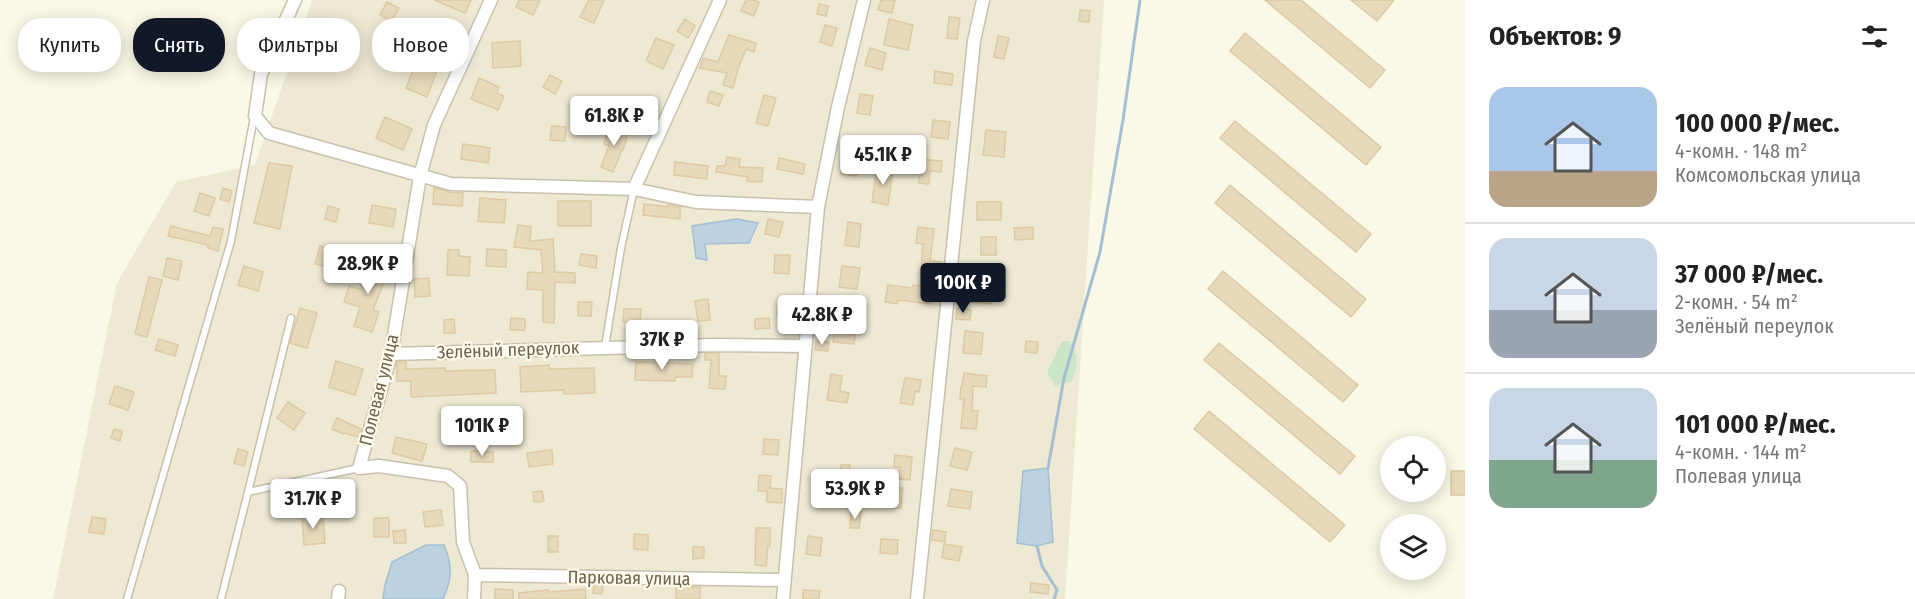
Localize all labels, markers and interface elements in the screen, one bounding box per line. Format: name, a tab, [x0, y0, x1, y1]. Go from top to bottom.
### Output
chip: Купить	[18, 18, 121, 72]
chip: Снять	[133, 18, 225, 72]
chip: Фильтры	[237, 18, 360, 72]
chip: Новое	[372, 18, 469, 72]
icon: filters	[1858, 20, 1891, 53]
text: Объектов: 9	[1489, 21, 1622, 52]
pin: 61.8K ₽	[559, 96, 669, 147]
text: 61.8K ₽	[584, 103, 644, 127]
text: 100 000 ₽/мес.	[1675, 108, 1839, 139]
icon: home	[1537, 111, 1609, 183]
pin: 45.1K ₽	[828, 135, 938, 186]
text: 4-комн. · 148 m²	[1675, 139, 1807, 163]
text: 45.1K ₽	[854, 142, 912, 166]
text: Комсомольская улица	[1675, 163, 1861, 187]
pin: 28.9K ₽	[313, 244, 423, 295]
text: 28.9K ₽	[338, 251, 398, 275]
text: 37 000 ₽/мес.	[1675, 259, 1823, 290]
icon: home	[1537, 262, 1609, 334]
pin: 100K ₽	[914, 263, 1012, 314]
text: 100K ₽	[935, 270, 991, 294]
text: 2-комн. · 54 m²	[1675, 290, 1798, 314]
pin: 42.8K ₽	[767, 295, 877, 346]
text: 42.8K ₽	[791, 302, 853, 326]
text: Зелёный переулок	[1675, 314, 1834, 338]
pin: 37K ₽	[620, 320, 704, 371]
text: 37K ₽	[640, 327, 684, 351]
street label: Полевая улица	[355, 332, 404, 448]
street label: Зелёный переулок	[436, 336, 580, 363]
pin: 101K ₽	[433, 406, 531, 457]
text: 101 000 ₽/мес.	[1675, 409, 1836, 440]
icon: home	[1537, 412, 1609, 484]
text: 101K ₽	[455, 413, 509, 437]
map controls	[1380, 436, 1446, 580]
button: locate	[1380, 436, 1446, 502]
text: 4-комн. · 144 m²	[1675, 440, 1807, 464]
text: Полевая улица	[1675, 464, 1802, 488]
pin: 53.9K ₽	[800, 469, 910, 520]
text: 53.9K ₽	[825, 476, 885, 500]
pin: 31.7K ₽	[258, 479, 368, 530]
text: 31.7K ₽	[284, 486, 342, 510]
button: layers	[1380, 514, 1446, 580]
street label: Парковая улица	[567, 566, 691, 590]

